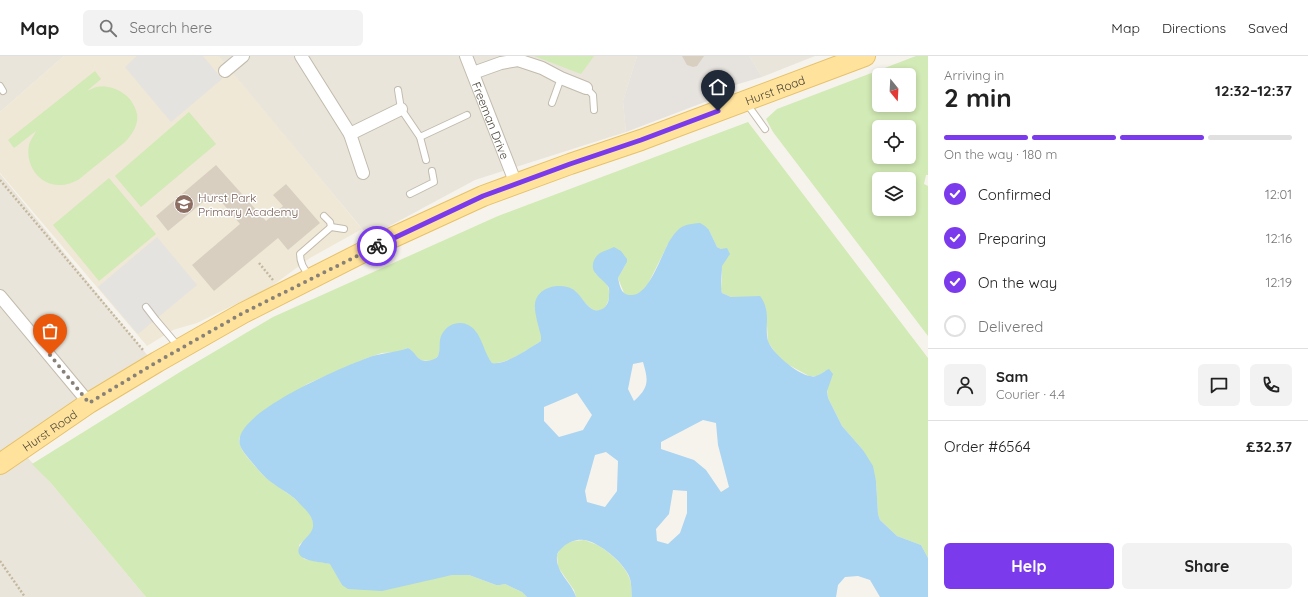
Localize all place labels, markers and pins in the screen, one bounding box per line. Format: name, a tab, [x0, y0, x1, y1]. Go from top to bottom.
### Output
pin	[701, 70, 735, 111]
place label: Hurst Park Primary Academy	[198, 190, 298, 219]
school or university icon: Hurst Park Primary Academy	[173, 193, 195, 215]
pin	[33, 314, 67, 355]

